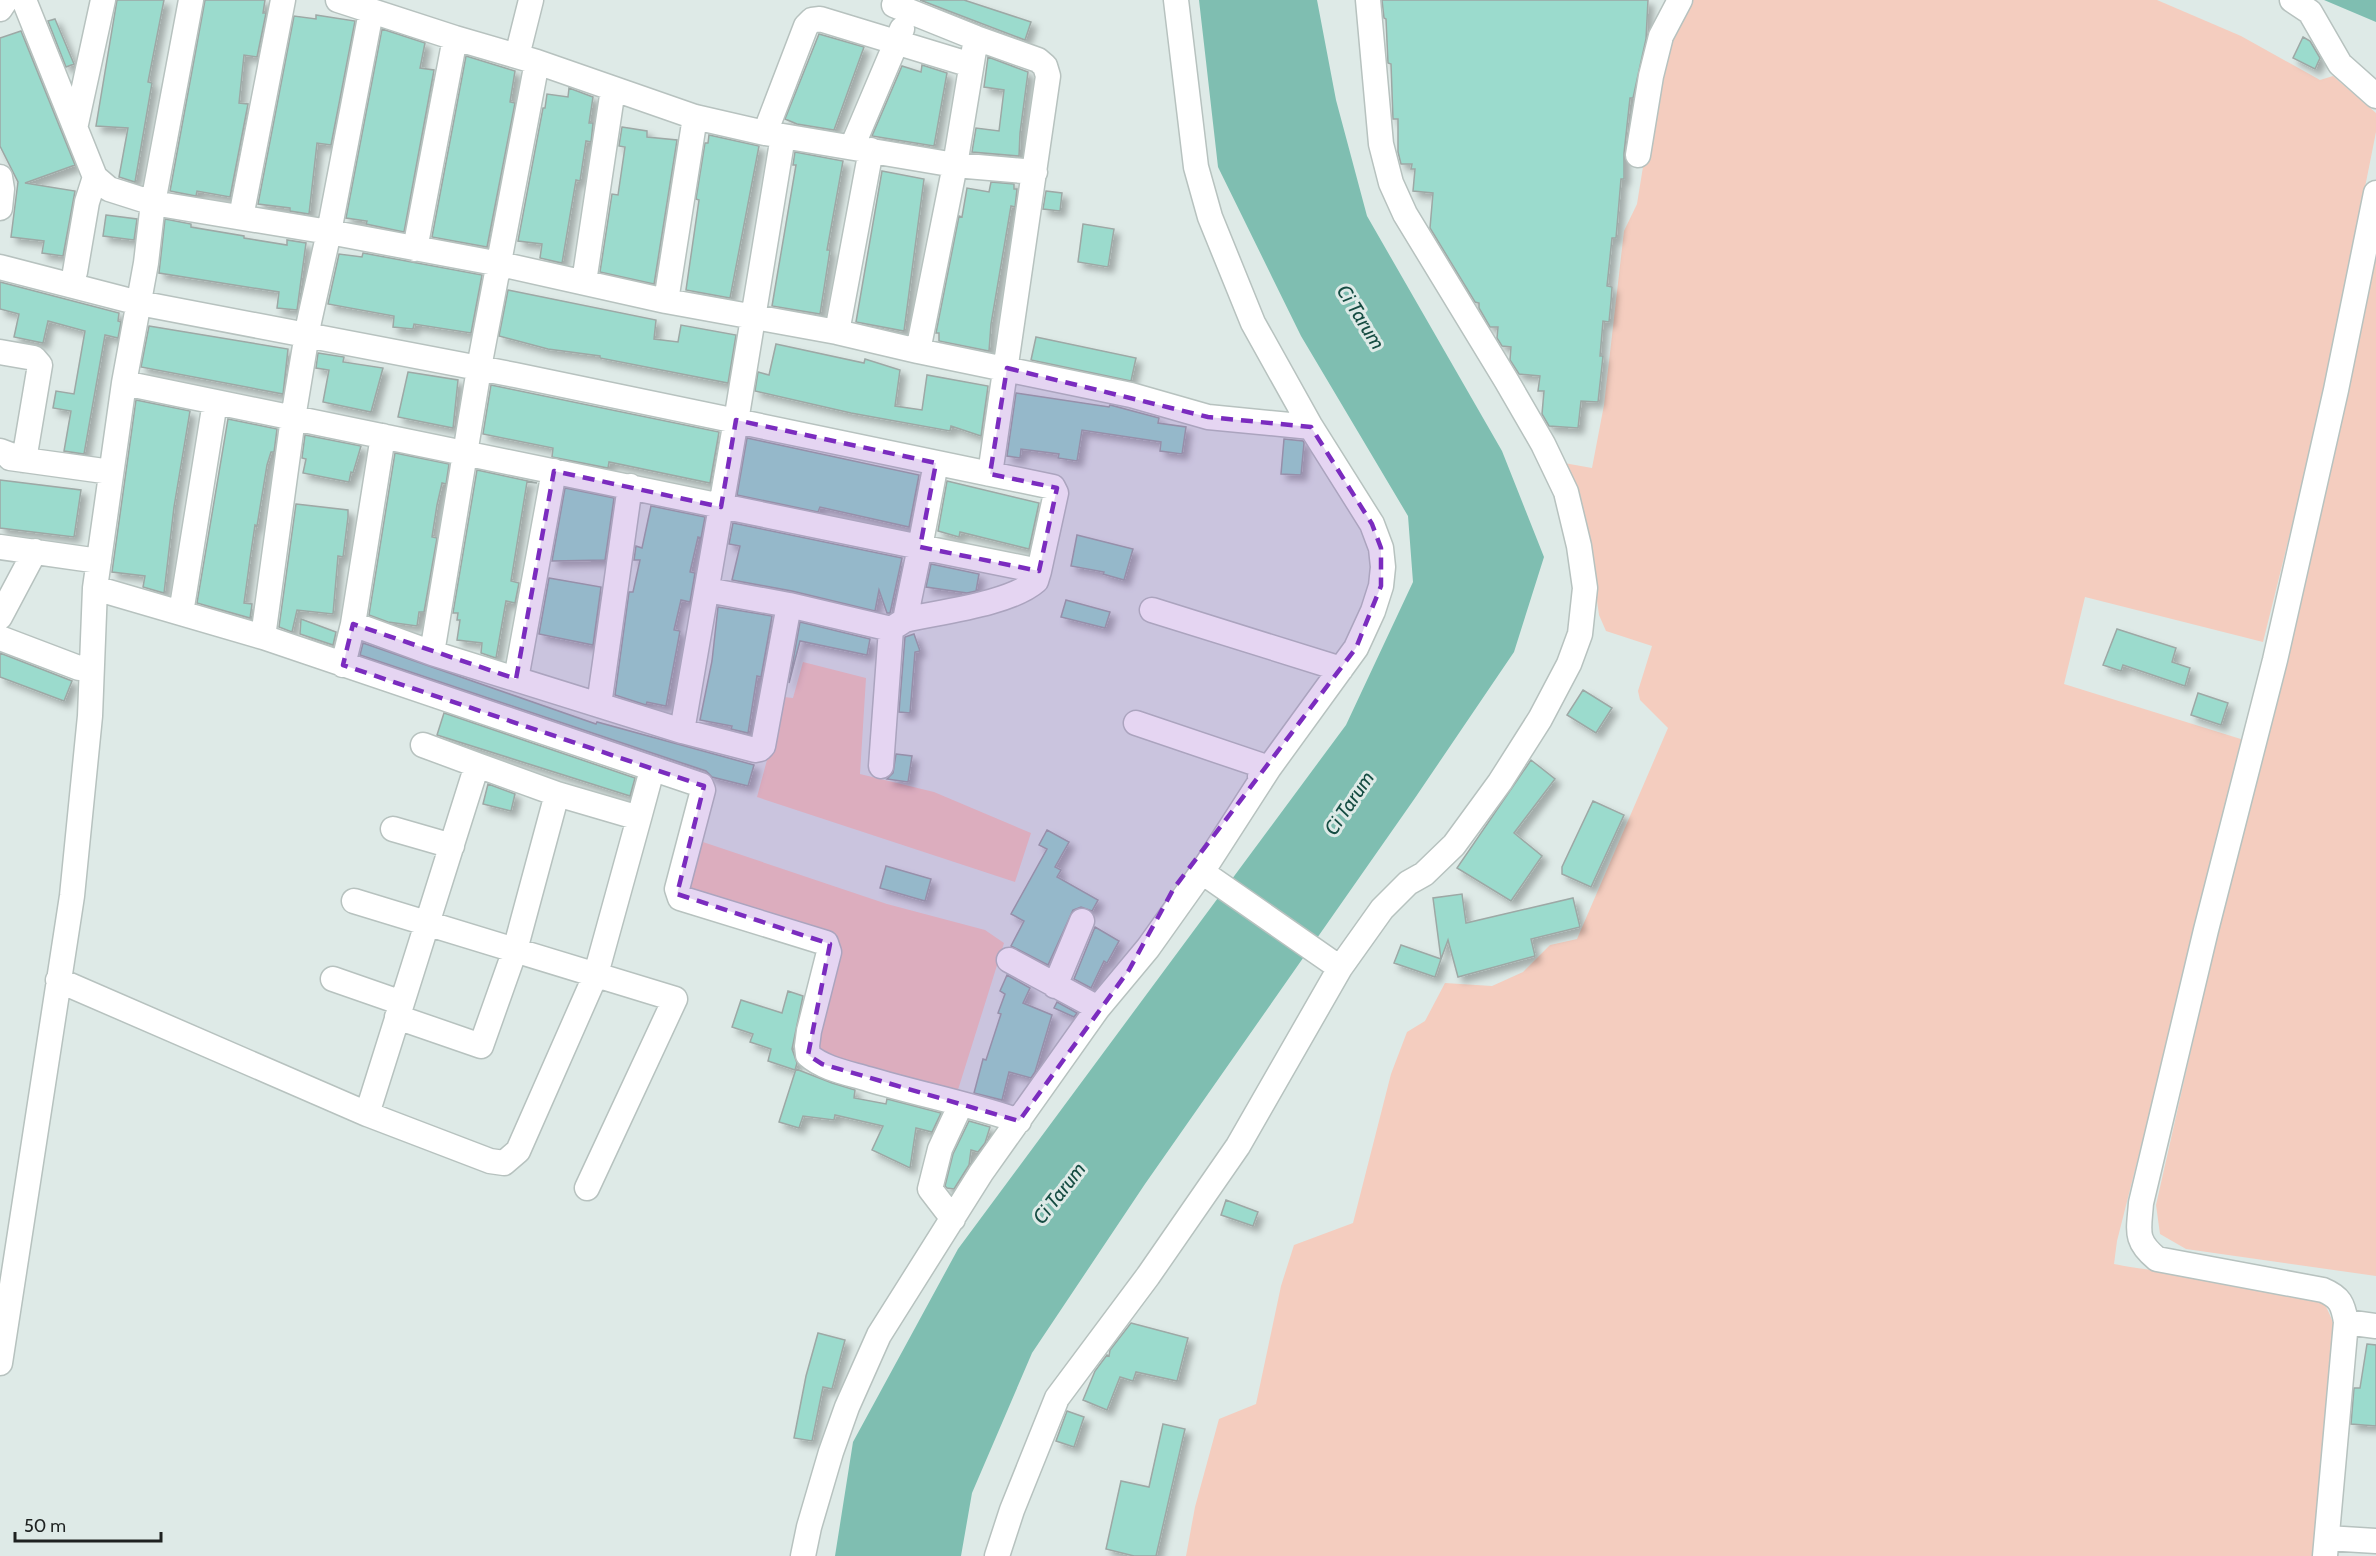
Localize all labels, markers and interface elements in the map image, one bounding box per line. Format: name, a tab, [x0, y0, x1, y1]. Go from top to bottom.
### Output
water label: Ci Tarum	[1332, 280, 1390, 354]
water label: Ci Tarum	[1319, 767, 1379, 839]
water label: Ci Tarum	[1027, 1157, 1091, 1229]
scale bar	[15, 1505, 160, 1543]
text: 50 m	[24, 1515, 66, 1537]

